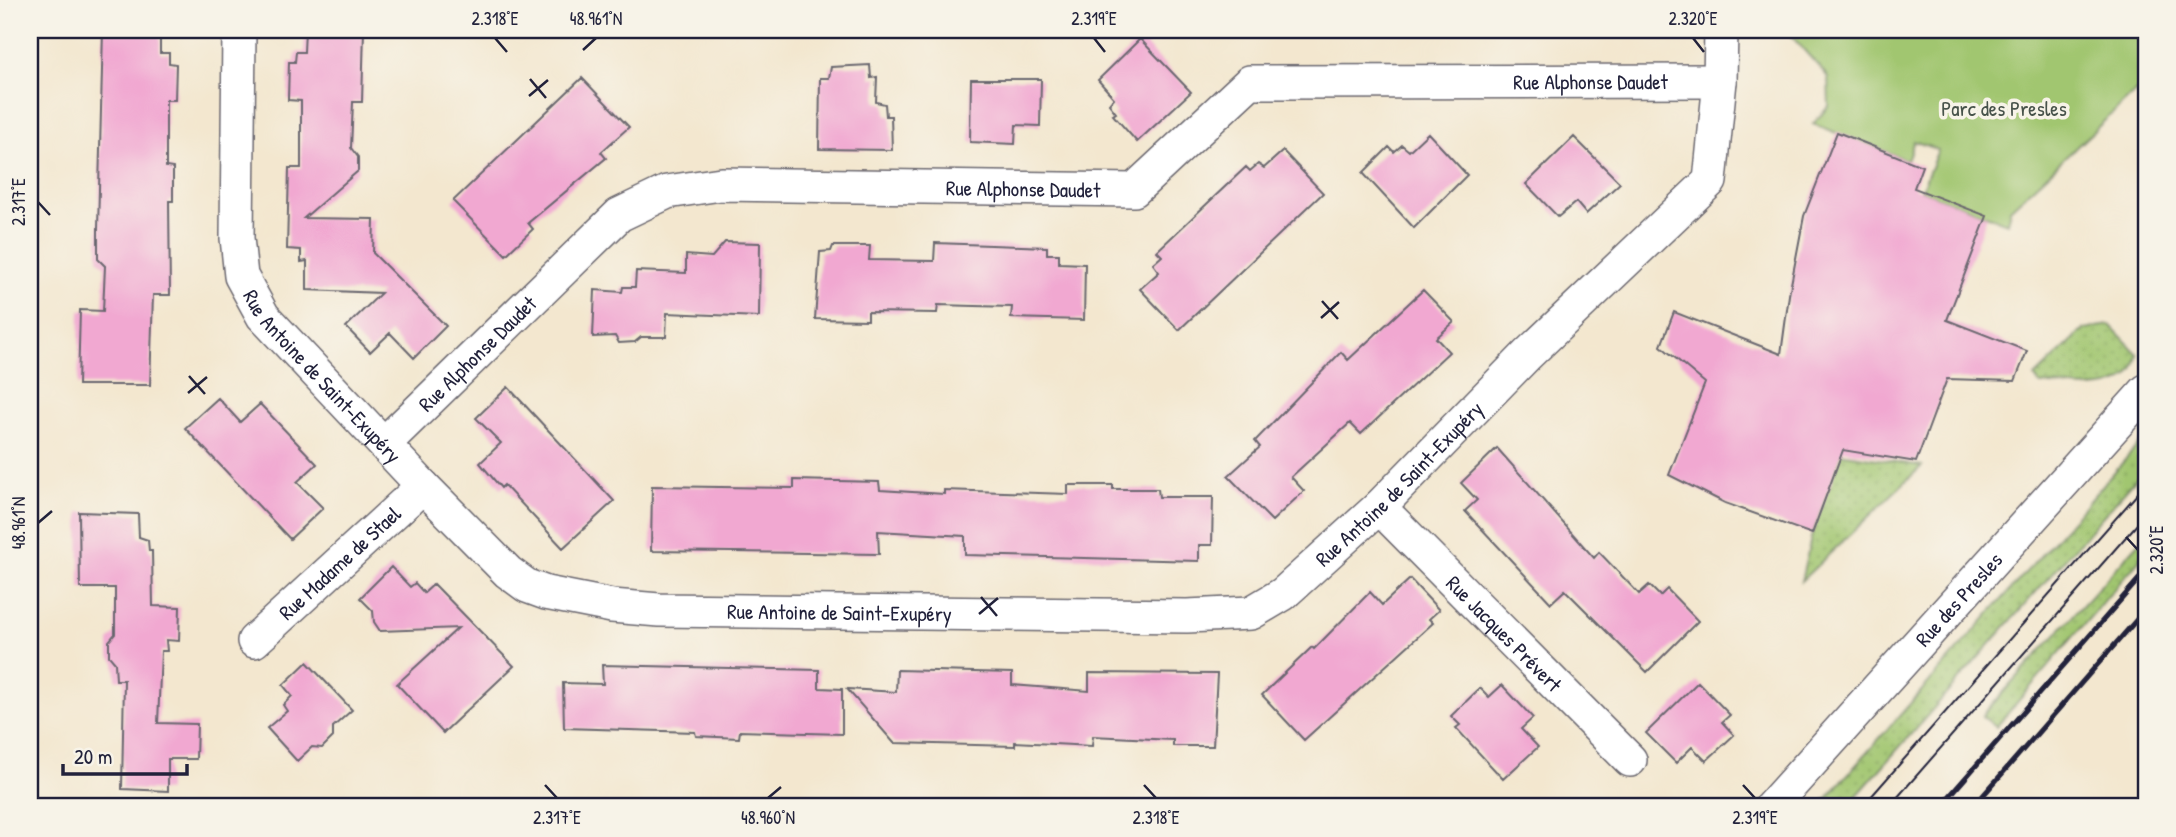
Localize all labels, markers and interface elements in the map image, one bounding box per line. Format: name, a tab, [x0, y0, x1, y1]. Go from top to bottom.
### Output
text: 2.318°E	[472, 6, 518, 31]
text: 48.961°N	[570, 6, 622, 31]
text: 2.319°E	[1071, 6, 1117, 31]
text: 2.320°E	[1669, 6, 1718, 31]
street label: Rue Alphonse Daudet	[1513, 67, 1669, 96]
park label: Parc des Presles	[1941, 94, 2067, 123]
street label: Rue Alphonse Daudet	[946, 173, 1101, 204]
text: 2.317°E	[6, 178, 31, 226]
street label: Rue Antoine de Saint-Exupéry	[237, 284, 408, 469]
street label: Rue Alphonse Daudet	[412, 288, 543, 418]
street label: Rue Antoine de Saint-Exupéry	[1309, 394, 1489, 573]
text: 48.961°N	[6, 497, 31, 549]
street label: Rue Madame de Stael	[272, 499, 407, 626]
text: 2.320°E	[2144, 525, 2169, 574]
street label: Rue des Presles	[1908, 546, 2009, 652]
street label: Rue Jacques Prévert	[1440, 569, 1569, 699]
street label: Rue Antoine de Saint-Exupéry	[727, 596, 952, 628]
scale bar	[63, 732, 187, 776]
text: 20 m	[74, 742, 112, 771]
text: 2.317°E	[533, 805, 581, 830]
text: 48.960°N	[741, 805, 795, 830]
text: 2.318°E	[1133, 805, 1179, 830]
text: 2.319°E	[1732, 805, 1778, 830]

